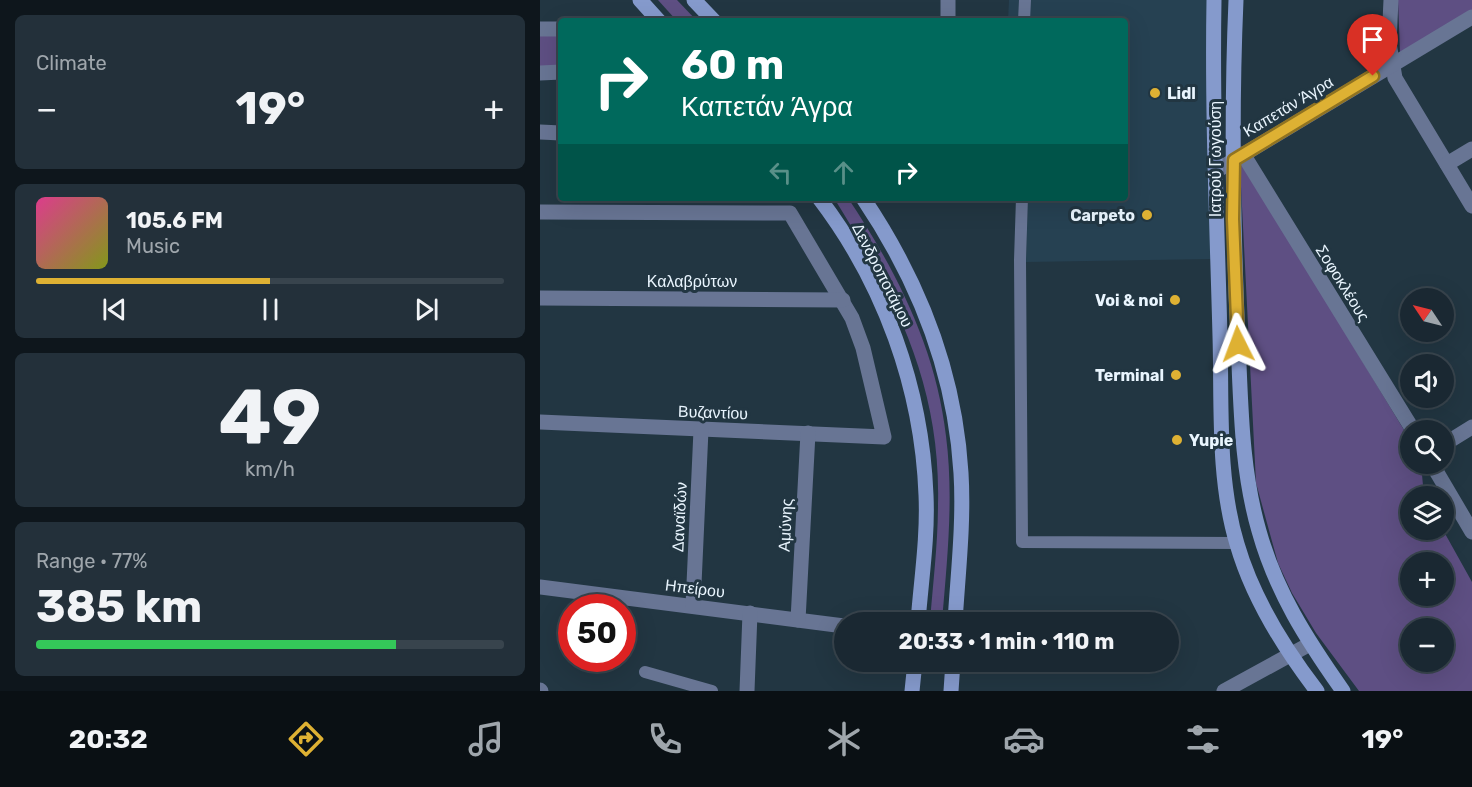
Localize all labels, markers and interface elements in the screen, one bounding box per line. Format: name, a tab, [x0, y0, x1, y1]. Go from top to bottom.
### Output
pin	[1347, 14, 1398, 76]
icon: arrive	[1356, 23, 1389, 56]
text: 60 m	[681, 40, 784, 90]
icon: right	[582, 42, 660, 120]
text: Climate	[36, 51, 107, 75]
street label: Καπετάν Άγρα	[1240, 72, 1337, 141]
text: 19°	[236, 82, 305, 135]
place label: Lidl	[1167, 84, 1196, 103]
marker: Lidl	[1148, 86, 1162, 100]
text: −	[36, 89, 57, 128]
text: +	[483, 89, 504, 128]
text: Καπετάν Άγρα	[681, 91, 853, 123]
street label: Ιατρού Γωγούση	[1206, 101, 1225, 217]
icon: left	[764, 156, 797, 189]
icon: ahead	[827, 156, 860, 189]
icon: right	[890, 156, 923, 189]
place label: Carpeto	[1070, 206, 1135, 225]
text: 105.6 FM	[126, 207, 223, 234]
marker: Carpeto	[1140, 208, 1154, 222]
street label: Δενδροποτάμου	[848, 220, 917, 330]
text: Music	[126, 234, 180, 258]
street label: Σοφοκλέους	[1312, 242, 1374, 325]
street label: Καλαβρύτων	[647, 272, 737, 291]
north arrow	[1400, 288, 1454, 342]
map controls	[1400, 288, 1454, 672]
place label: Voi & noi	[1095, 291, 1163, 310]
icon: previous	[98, 293, 131, 326]
icon: pause	[254, 293, 287, 326]
icon: next	[410, 293, 443, 326]
marker: Voi & noi	[1168, 293, 1182, 307]
position arrow	[1206, 312, 1270, 376]
button: sound	[1400, 354, 1454, 408]
place label: Terminal	[1095, 366, 1164, 385]
marker: Terminal	[1169, 368, 1183, 382]
text: 49	[219, 371, 321, 464]
street label: Βυζαντίου	[678, 402, 748, 423]
button: search	[1400, 420, 1454, 474]
place label: Yupie	[1189, 431, 1233, 450]
marker: Yupie	[1170, 433, 1184, 447]
text: km/h	[245, 457, 295, 481]
street label: Δαναϊδών	[668, 482, 691, 553]
button: layers	[1400, 486, 1454, 540]
street label: Αμύνης	[775, 498, 796, 552]
text: Range · 77%	[36, 549, 148, 573]
button: +	[1400, 552, 1454, 606]
street label: Ηπείρου	[664, 575, 726, 602]
text: 385 km	[36, 580, 202, 633]
speed limit sign: 50	[558, 594, 636, 672]
button: −	[1400, 618, 1454, 672]
text: 20:33 · 1 min · 110 m	[899, 628, 1114, 655]
icon: directions	[285, 718, 327, 760]
icon: music	[465, 718, 507, 760]
icon: phone	[644, 718, 686, 760]
icon: climate	[823, 718, 865, 760]
icon: car	[1003, 718, 1045, 760]
icon: filters	[1182, 718, 1224, 760]
text: 20:32	[69, 723, 148, 755]
text: 19°	[1361, 723, 1403, 755]

